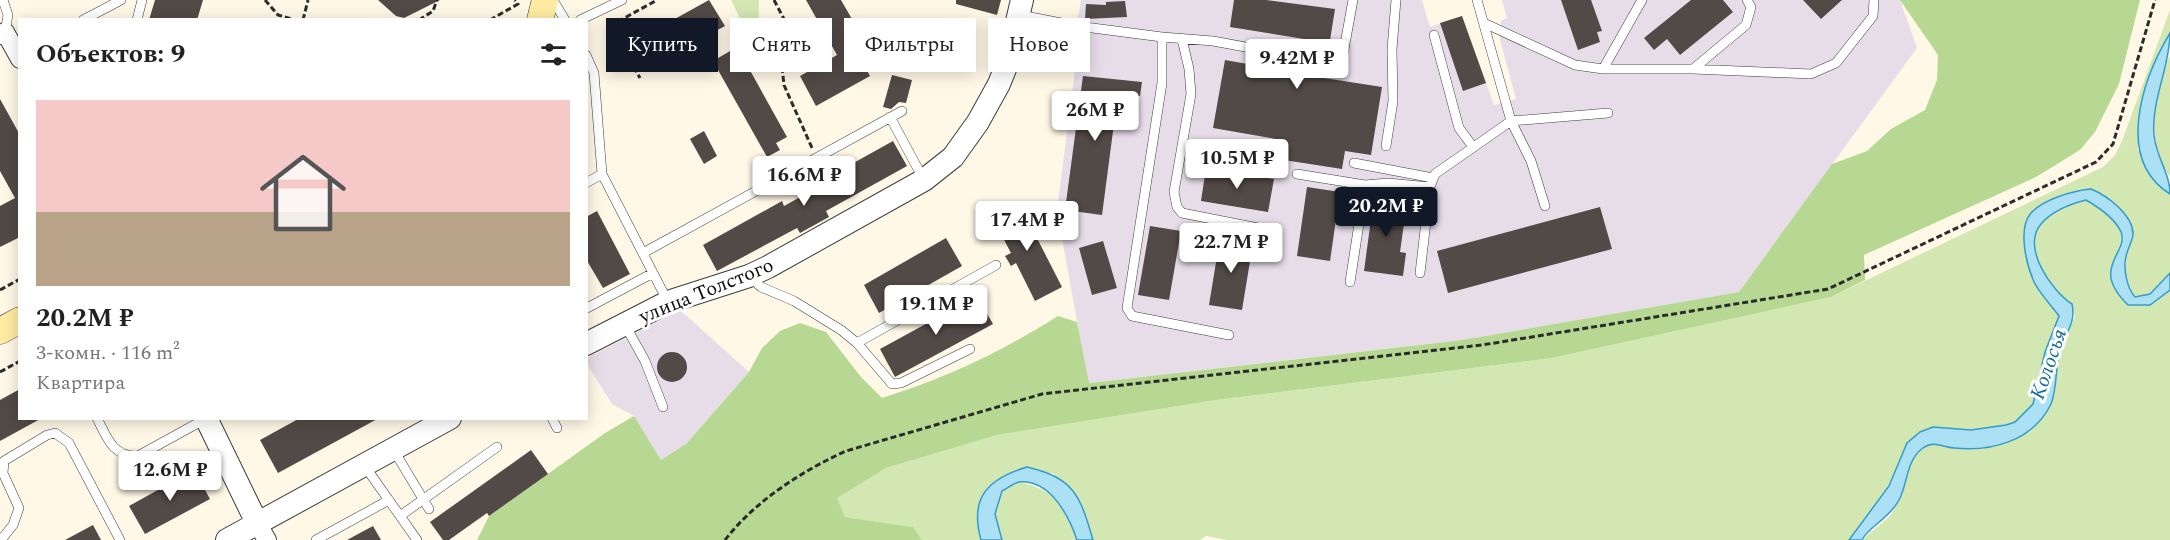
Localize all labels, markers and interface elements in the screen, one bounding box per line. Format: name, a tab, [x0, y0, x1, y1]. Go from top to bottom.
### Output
chip: Купить	[606, 18, 718, 72]
chip: Снять	[730, 18, 832, 72]
chip: Фильтры	[844, 18, 976, 72]
chip: Новое	[988, 18, 1090, 72]
text: Объектов: 9	[36, 34, 185, 74]
icon: filters	[537, 38, 570, 71]
pin: 9.42M ₽	[1242, 39, 1352, 90]
text: 9.42M ₽	[1259, 43, 1335, 73]
pin: 26M ₽	[1053, 91, 1137, 142]
text: 26M ₽	[1066, 95, 1124, 125]
icon: home	[249, 139, 357, 247]
pin: 10.5M ₽	[1182, 139, 1292, 190]
text: 10.5M ₽	[1199, 143, 1275, 173]
pin: 16.6M ₽	[749, 156, 859, 207]
text: 16.6M ₽	[766, 160, 842, 190]
pin: 20.2M ₽	[1331, 187, 1441, 238]
text: 20.2M ₽	[1348, 191, 1424, 221]
pin: 17.4M ₽	[972, 201, 1082, 252]
text: 17.4M ₽	[989, 205, 1065, 235]
pin: 22.7M ₽	[1176, 223, 1286, 274]
text: 22.7M ₽	[1193, 227, 1269, 257]
street label: улица Толстого	[634, 250, 778, 332]
pin: 19.1M ₽	[881, 285, 991, 336]
text: 19.1M ₽	[898, 289, 974, 319]
text: 20.2M ₽	[36, 298, 134, 338]
water label: Колосья	[2022, 325, 2076, 404]
text: 3-комн. · 116 m²	[36, 338, 180, 368]
text: Квартира	[36, 368, 125, 398]
pin: 12.6M ₽	[115, 451, 225, 502]
text: 12.6M ₽	[132, 455, 208, 485]

